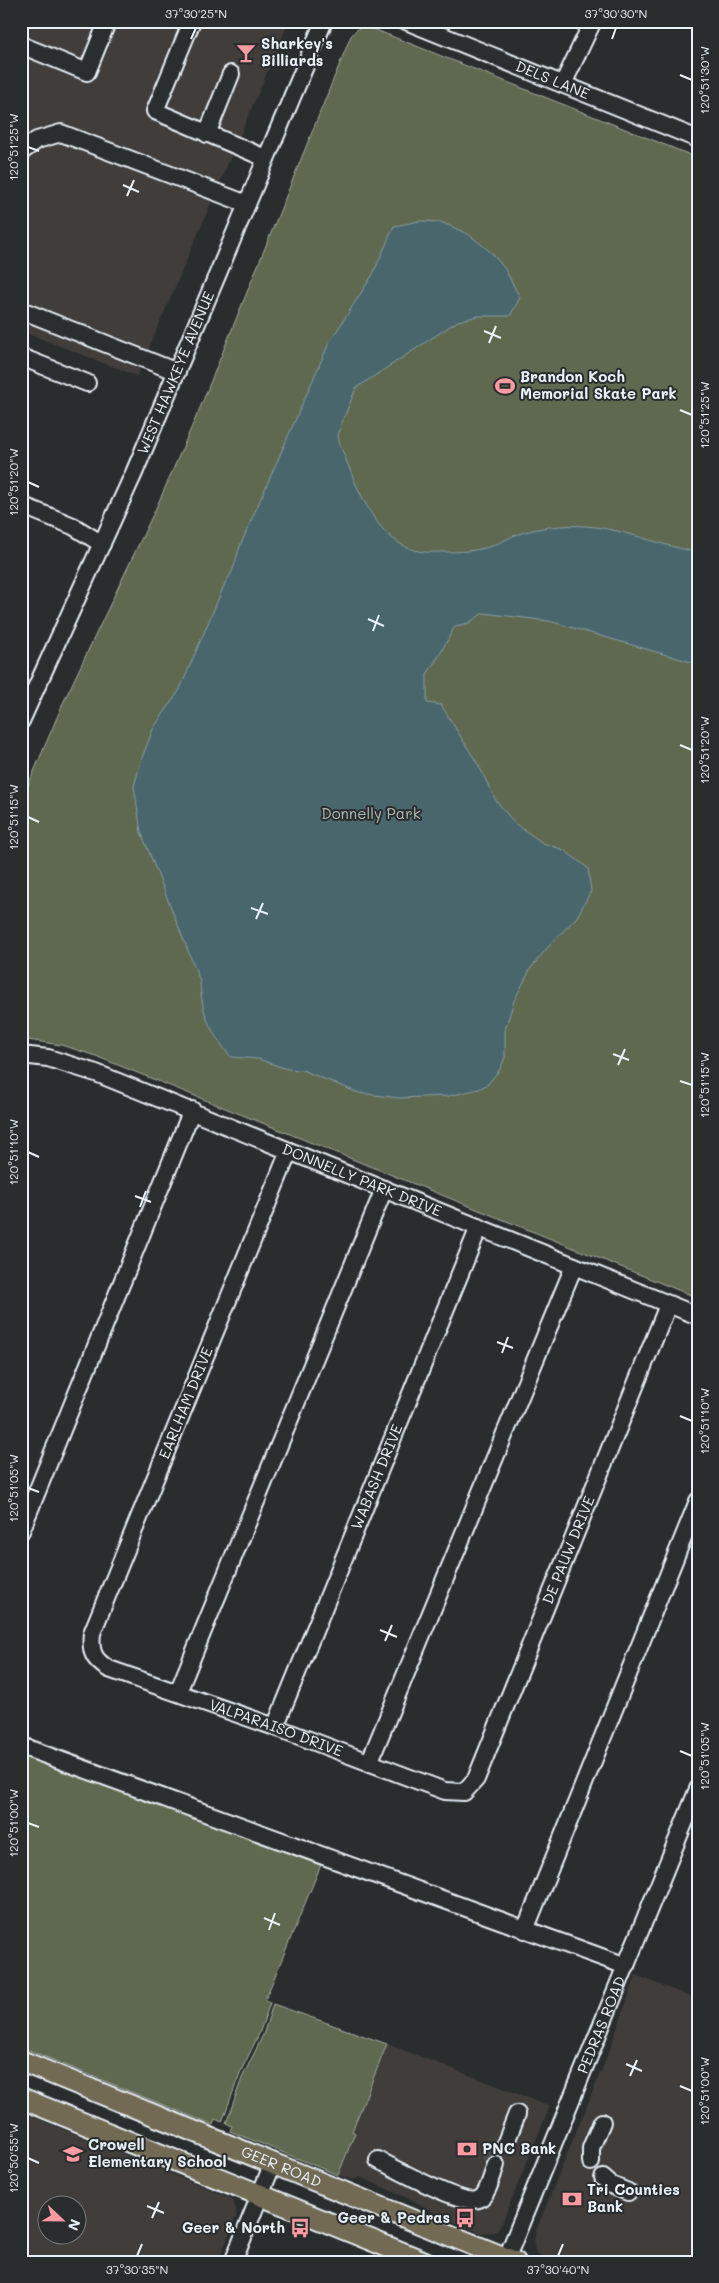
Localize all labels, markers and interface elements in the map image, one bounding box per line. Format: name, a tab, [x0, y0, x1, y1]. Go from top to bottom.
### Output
text: 37°30'25"N	[165, 5, 227, 21]
text: 37°30'30"N	[585, 5, 647, 21]
place label: Sharkey's Billiards	[261, 33, 333, 70]
bar icon: Sharkey's Billiards	[235, 42, 257, 64]
text: 120°51'30"W	[696, 46, 712, 114]
street label: DELS LANE	[513, 55, 593, 103]
text: 120°51'25"W	[5, 113, 21, 181]
street label: WEST HAWKEYE AVENUE	[132, 288, 218, 457]
place label: Brandon Koch Memorial Skate Park	[520, 366, 677, 403]
sports icon: Brandon Koch Memorial Skate Park	[494, 375, 516, 397]
text: 120°51'25"W	[696, 381, 712, 449]
text: 120°51'20"W	[5, 448, 21, 516]
text: 120°51'20"W	[696, 716, 712, 784]
text: 120°51'15"W	[5, 784, 21, 850]
park label: Donnelly Park	[321, 803, 421, 823]
text: 120°51'15"W	[696, 1052, 712, 1118]
text: 120°51'10"W	[5, 1119, 21, 1185]
street label: DONNELLY PARK DRIVE	[279, 1138, 445, 1221]
street label: EARLHAM DRIVE	[154, 1343, 217, 1462]
text: 120°51'10"W	[696, 1388, 712, 1454]
street label: WABASH DRIVE	[346, 1421, 407, 1532]
text: 120°51'05"W	[5, 1454, 21, 1522]
street label: DE PAUW DRIVE	[537, 1492, 599, 1607]
street label: VALPARAISO DRIVE	[207, 1694, 346, 1761]
text: 120°51'05"W	[696, 1722, 712, 1790]
text: 120°51'00"W	[5, 1789, 21, 1857]
street label: PEDRAS ROAD	[572, 1973, 630, 2076]
text: 120°51'00"W	[696, 2057, 712, 2125]
text: 120°50'55"W	[5, 2123, 21, 2193]
place label: Crowell Elementary School	[88, 2134, 227, 2171]
bank icon: PNC Bank	[456, 2138, 478, 2160]
place label: PNC Bank	[482, 2138, 556, 2158]
street label: GEER ROAD	[239, 2141, 325, 2191]
school or university icon: Crowell Elementary School	[62, 2143, 84, 2165]
place label: Tri Counties Bank	[587, 2179, 680, 2216]
bank icon: Tri Counties Bank	[561, 2188, 583, 2210]
north arrow	[38, 2196, 88, 2246]
place label: Geer & Pedras	[337, 2207, 450, 2227]
bus stop icon: Geer & Pedras	[454, 2207, 476, 2229]
text: N	[64, 2217, 85, 2234]
place label: Geer & North	[182, 2217, 285, 2237]
bus stop icon: Geer & North	[289, 2217, 311, 2239]
text: 37°30'35"N	[106, 2261, 168, 2277]
text: 37°30'40"N	[527, 2261, 589, 2277]

